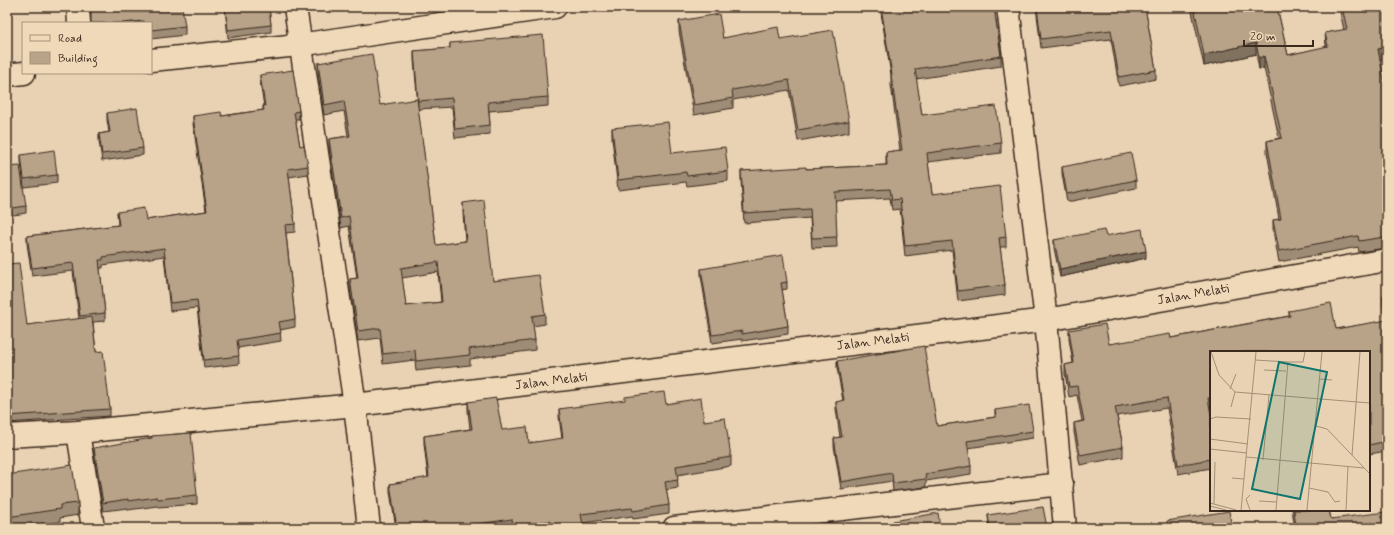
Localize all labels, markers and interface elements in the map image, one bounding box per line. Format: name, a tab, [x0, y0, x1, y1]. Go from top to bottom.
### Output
legend	[22, 22, 152, 74]
scale bar	[1244, 22, 1313, 48]
text: 20 m	[1250, 29, 1276, 45]
text: Road	[58, 31, 82, 47]
text: Building	[58, 51, 98, 68]
street label: Jalan Melati	[1156, 279, 1230, 309]
street label: Jalan Melati	[836, 328, 910, 354]
inset map	[1210, 351, 1370, 511]
street label: Jalan Melati	[514, 368, 588, 394]

